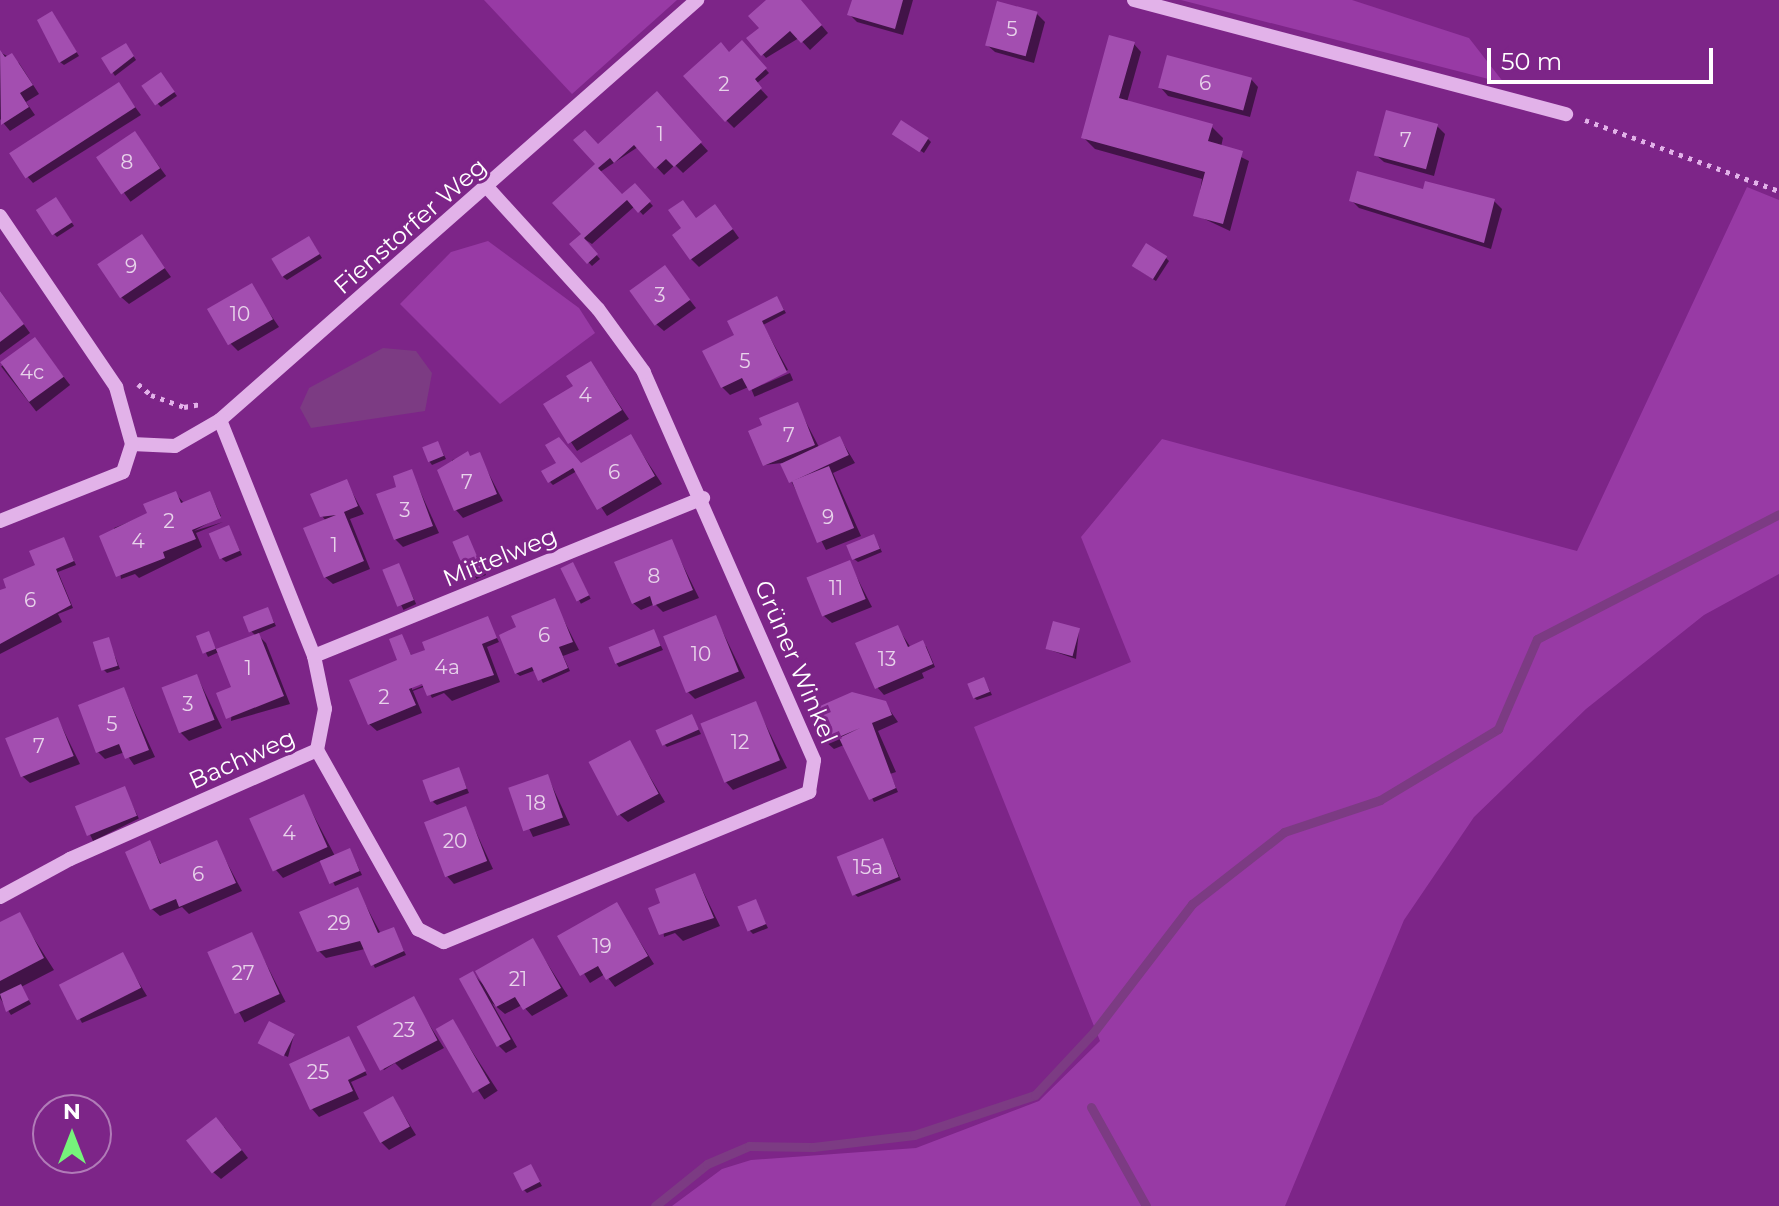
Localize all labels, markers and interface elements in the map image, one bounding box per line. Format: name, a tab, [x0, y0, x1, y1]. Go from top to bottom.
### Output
house number: 5	[1006, 17, 1018, 41]
scale bar	[1491, 32, 1717, 82]
text: 50 m	[1501, 47, 1562, 76]
house number: 6	[1199, 71, 1211, 95]
house number: 2	[718, 72, 730, 96]
house number: 1	[656, 122, 664, 146]
house number: 7	[1400, 128, 1412, 152]
house number: 8	[121, 150, 133, 174]
street label: Fienstorfer Weg	[328, 152, 492, 300]
house number: 9	[125, 254, 137, 278]
house number: 3	[654, 283, 666, 307]
house number: 10	[230, 302, 250, 326]
house number: 5	[739, 349, 751, 373]
house number: 4c	[20, 360, 44, 384]
house number: 4	[578, 383, 592, 407]
house number: 7	[783, 423, 795, 447]
house number: 6	[608, 460, 620, 484]
house number: 7	[461, 470, 473, 494]
house number: 3	[399, 498, 411, 522]
house number: 9	[822, 505, 834, 529]
house number: 2	[163, 509, 175, 533]
street label: Mittelweg	[439, 521, 561, 593]
house number: 4	[131, 529, 145, 553]
house number: 1	[330, 533, 338, 557]
house number: 8	[648, 564, 660, 588]
street label: Grüner Winkel	[749, 576, 843, 748]
house number: 11	[829, 576, 843, 600]
house number: 6	[24, 588, 36, 612]
house number: 6	[538, 623, 550, 647]
house number: 10	[691, 642, 711, 666]
house number: 13	[878, 647, 896, 671]
house number: 4a	[434, 655, 460, 679]
house number: 1	[244, 656, 252, 680]
house number: 2	[378, 685, 390, 709]
house number: 3	[182, 692, 194, 716]
house number: 5	[106, 712, 118, 736]
street label: Bachweg	[184, 723, 300, 795]
house number: 12	[731, 730, 749, 754]
house number: 7	[33, 734, 45, 758]
house number: 18	[526, 791, 546, 815]
house number: 4	[282, 821, 296, 845]
house number: 20	[443, 829, 467, 853]
house number: 15a	[853, 855, 883, 879]
house number: 6	[192, 862, 204, 886]
house number: 29	[327, 911, 351, 935]
house number: 19	[592, 934, 612, 958]
house number: 27	[231, 961, 255, 985]
house number: 21	[509, 967, 527, 991]
house number: 23	[393, 1018, 415, 1042]
house number: 25	[307, 1060, 329, 1084]
north arrow	[32, 1094, 112, 1174]
text: N	[63, 1098, 81, 1125]

